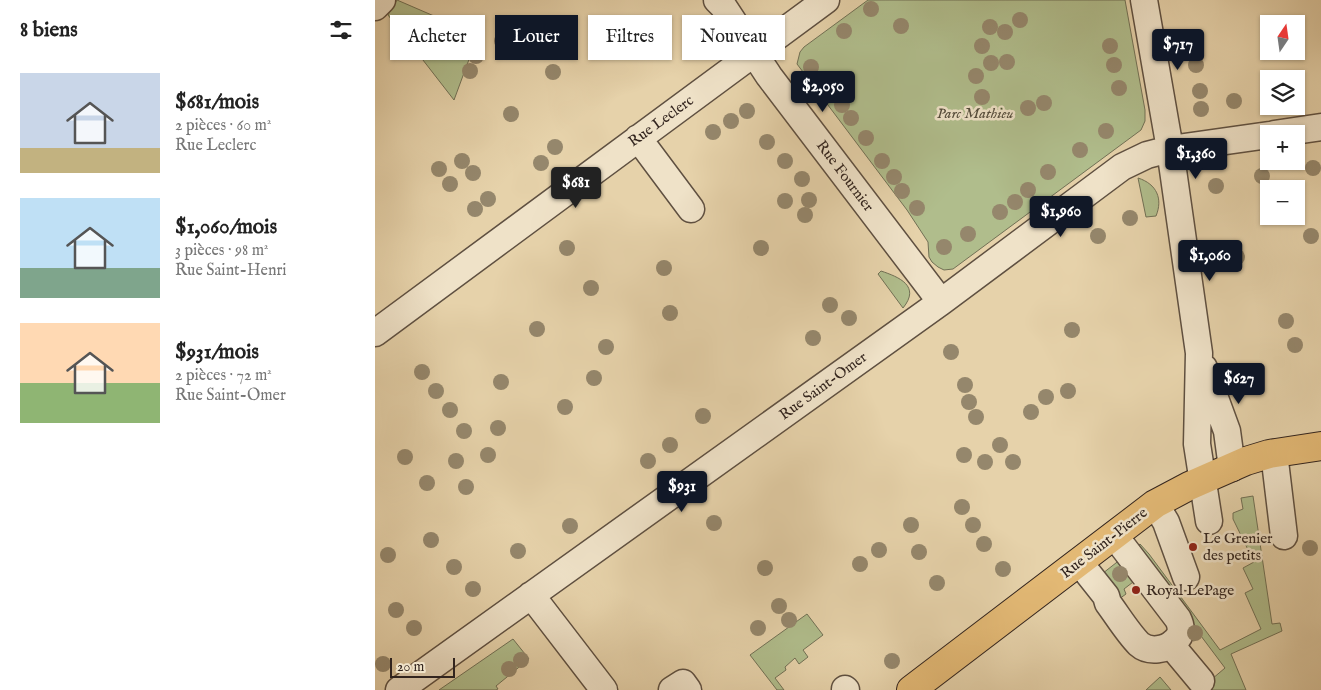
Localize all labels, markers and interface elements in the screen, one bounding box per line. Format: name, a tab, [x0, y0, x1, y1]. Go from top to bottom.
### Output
chip: Acheter	[390, 15, 485, 60]
chip: Louer	[495, 15, 578, 60]
chip: Filtres	[588, 15, 672, 60]
chip: Nouveau	[682, 15, 785, 60]
north arrow	[1260, 15, 1305, 60]
map controls	[1260, 15, 1305, 225]
icon: filters	[327, 16, 355, 44]
text: 8 biens	[20, 17, 78, 44]
pin: $717	[1148, 28, 1208, 71]
text: $717	[1163, 35, 1193, 55]
pin: $2,050	[782, 70, 864, 113]
button: layers	[1260, 70, 1305, 115]
text: $2,050	[802, 77, 844, 97]
text: $681/mois	[175, 89, 259, 116]
street label: Rue Leclerc	[625, 91, 697, 151]
icon: home	[60, 93, 120, 153]
park label: Parc Mathieu	[937, 104, 1013, 123]
text: 2 pièces · 60 m²	[175, 116, 271, 136]
button: +	[1260, 125, 1305, 170]
text: Rue Leclerc	[175, 136, 256, 156]
street label: Rue Fournier	[812, 137, 878, 216]
pin: $1,360	[1155, 138, 1237, 180]
text: $1,360	[1176, 144, 1216, 164]
pin: $681	[546, 166, 606, 209]
text: $681	[562, 173, 590, 193]
button: −	[1260, 180, 1305, 225]
pin: $1,960	[1020, 196, 1102, 238]
text: $1,960	[1041, 202, 1081, 222]
text: $1,060/mois	[175, 214, 277, 241]
icon: home	[60, 218, 120, 278]
pin: $1,060	[1169, 240, 1251, 282]
text: 3 pièces · 98 m²	[175, 241, 269, 261]
text: $1,060	[1189, 246, 1231, 266]
text: Rue Saint-Henri	[175, 261, 287, 281]
text: $931/mois	[175, 339, 259, 366]
icon: home	[60, 343, 120, 403]
street label: Rue Saint-Omer	[775, 347, 871, 424]
pin: $627	[1209, 362, 1269, 405]
text: 2 pièces · 72 m²	[175, 366, 272, 386]
text: $627	[1224, 369, 1254, 389]
text: Rue Saint-Omer	[175, 386, 286, 406]
pin: $931	[652, 470, 712, 513]
text: $931	[668, 477, 696, 497]
street label: Rue Saint-Pierre	[1057, 503, 1151, 583]
place label: Le Grenier des petits	[1203, 529, 1273, 565]
marker: Le Grenier des petits	[1187, 541, 1199, 553]
place label: Royal LePage	[1146, 581, 1234, 600]
marker: Royal LePage	[1130, 584, 1142, 596]
scale bar	[390, 655, 455, 678]
text: 20 m	[397, 658, 424, 676]

